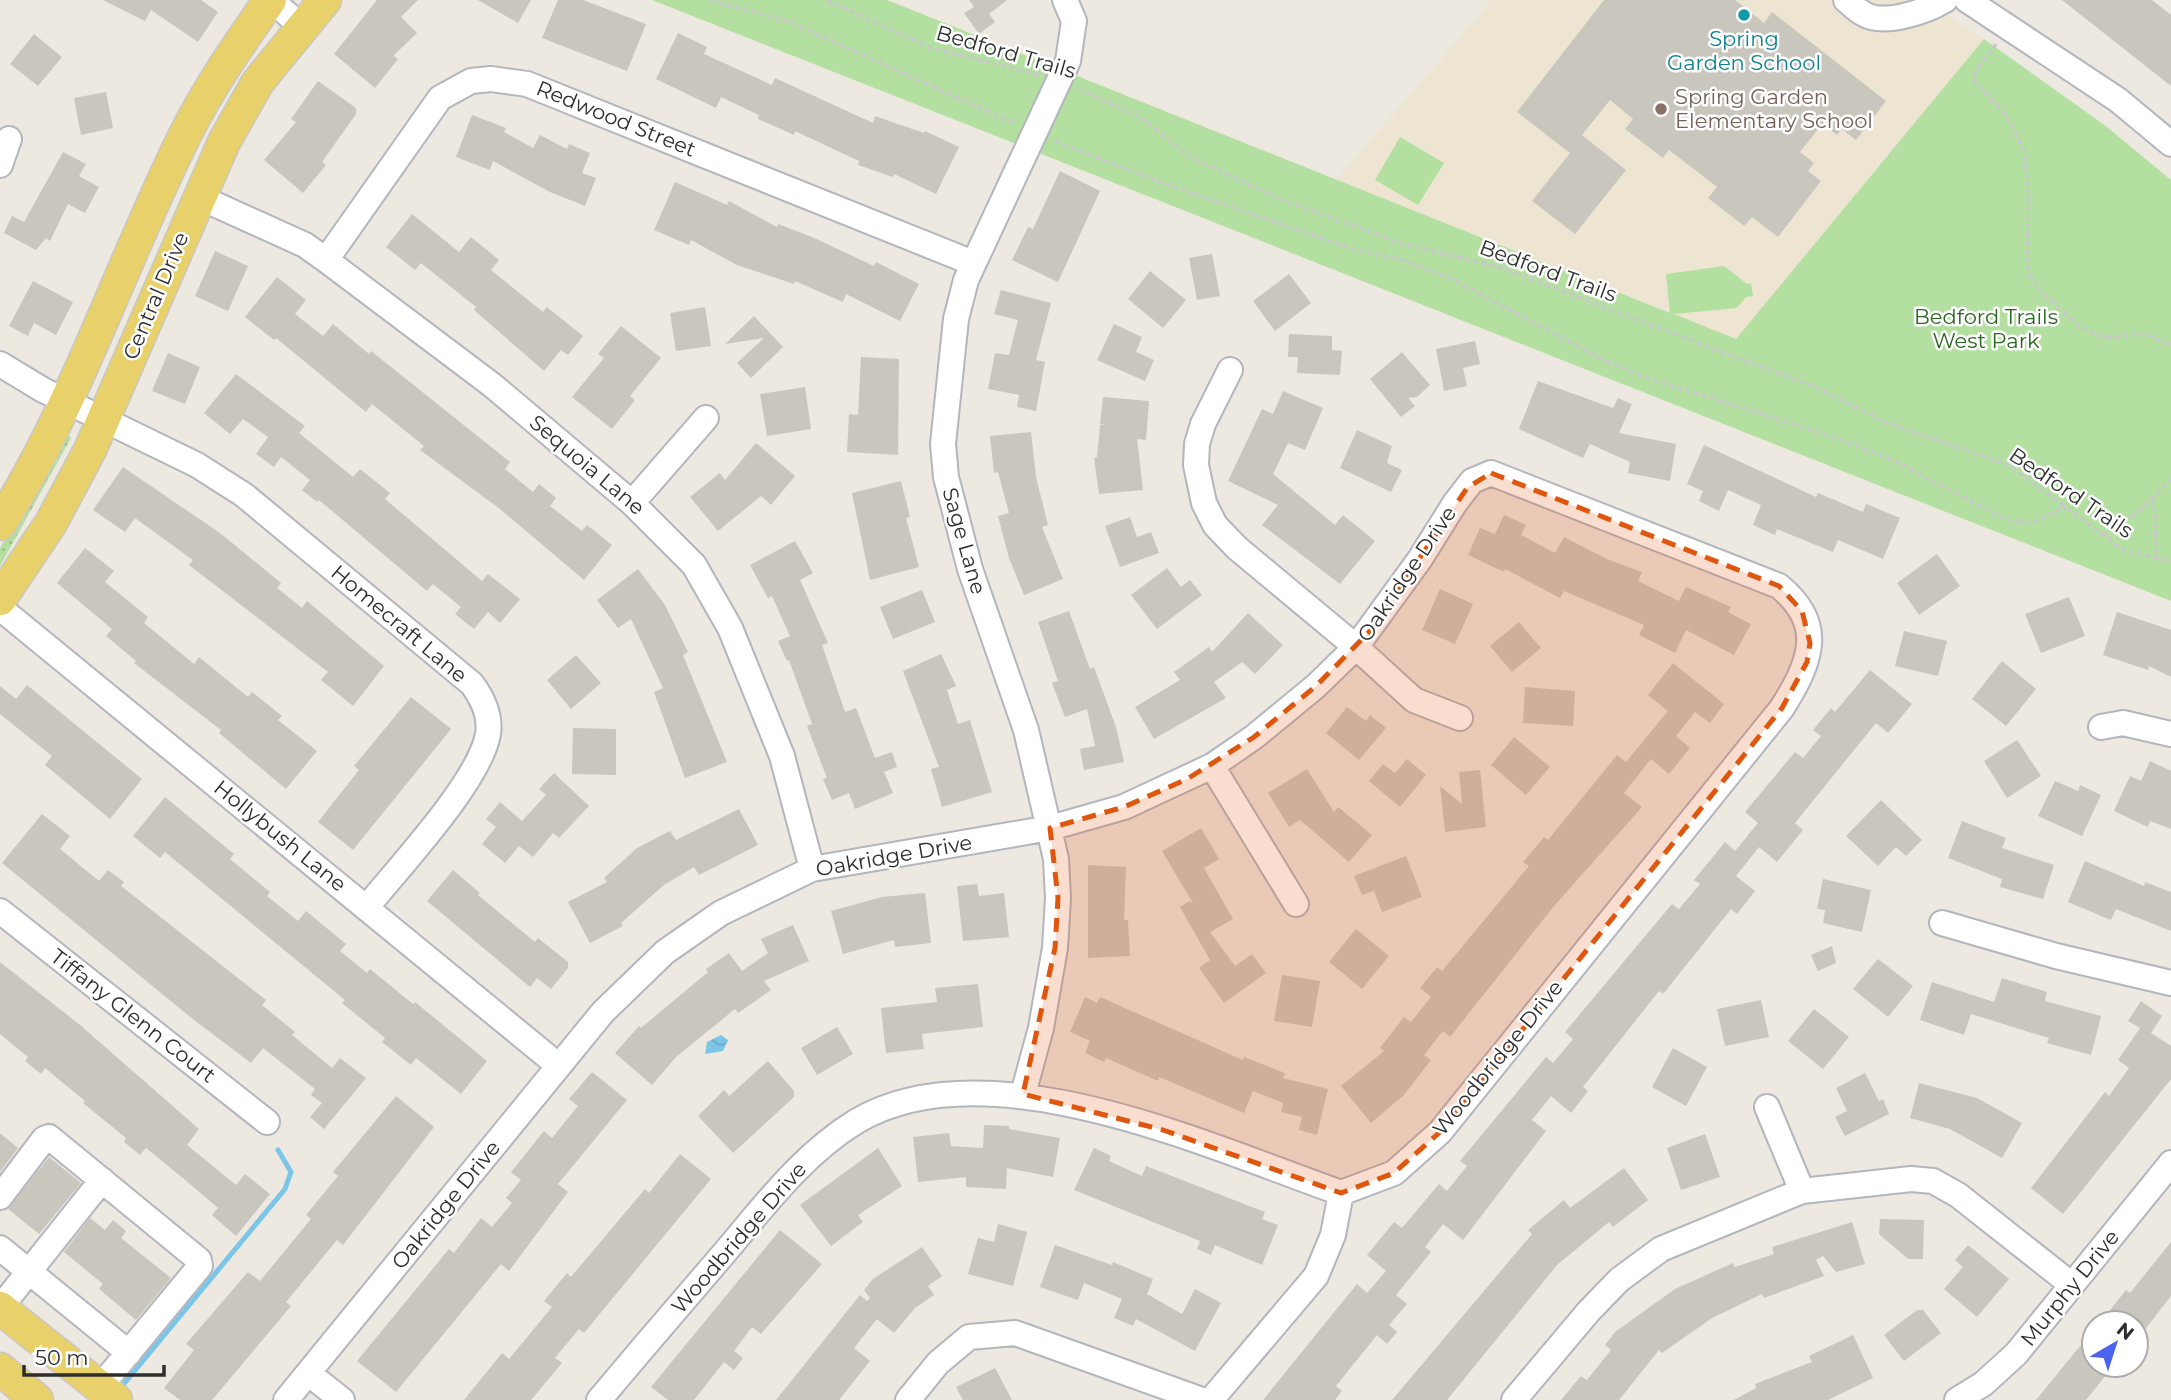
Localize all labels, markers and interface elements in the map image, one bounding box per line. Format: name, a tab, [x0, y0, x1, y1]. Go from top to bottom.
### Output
marker: Spring Garden School	[1736, 7, 1752, 23]
street label: Bedford Trails	[933, 20, 1079, 83]
place label: Spring Garden School	[1667, 26, 1821, 75]
street label: Redwood Street	[533, 75, 700, 162]
place label: Spring Garden Elementary School	[1675, 84, 1873, 133]
marker: Spring Garden Elementary School	[1653, 101, 1669, 117]
street label: Central Drive	[117, 228, 194, 363]
street label: Bedford Trails	[1476, 234, 1620, 307]
park label: Bedford Trails West Park	[1914, 304, 2058, 353]
street label: Sequoia Lane	[525, 409, 650, 520]
street label: Bedford Trails	[2005, 442, 2138, 543]
street label: Sage Lane	[937, 485, 992, 597]
street label: Oakridge Drive	[1352, 501, 1461, 646]
street label: Homecraft Lane	[326, 559, 472, 688]
street label: Hollybush Lane	[209, 775, 351, 897]
street label: Oakridge Drive	[814, 829, 974, 882]
street label: Tiffany Glenn Court	[46, 943, 221, 1088]
street label: Woodbridge Drive	[1427, 975, 1568, 1140]
street label: Oakridge Drive	[386, 1135, 505, 1274]
street label: Woodbridge Drive	[666, 1157, 811, 1319]
street label: Murphy Drive	[2015, 1225, 2124, 1351]
north arrow	[2080, 1309, 2150, 1379]
text: N	[2112, 1317, 2139, 1345]
scale bar	[24, 1334, 164, 1378]
text: 50 m	[35, 1345, 89, 1370]

